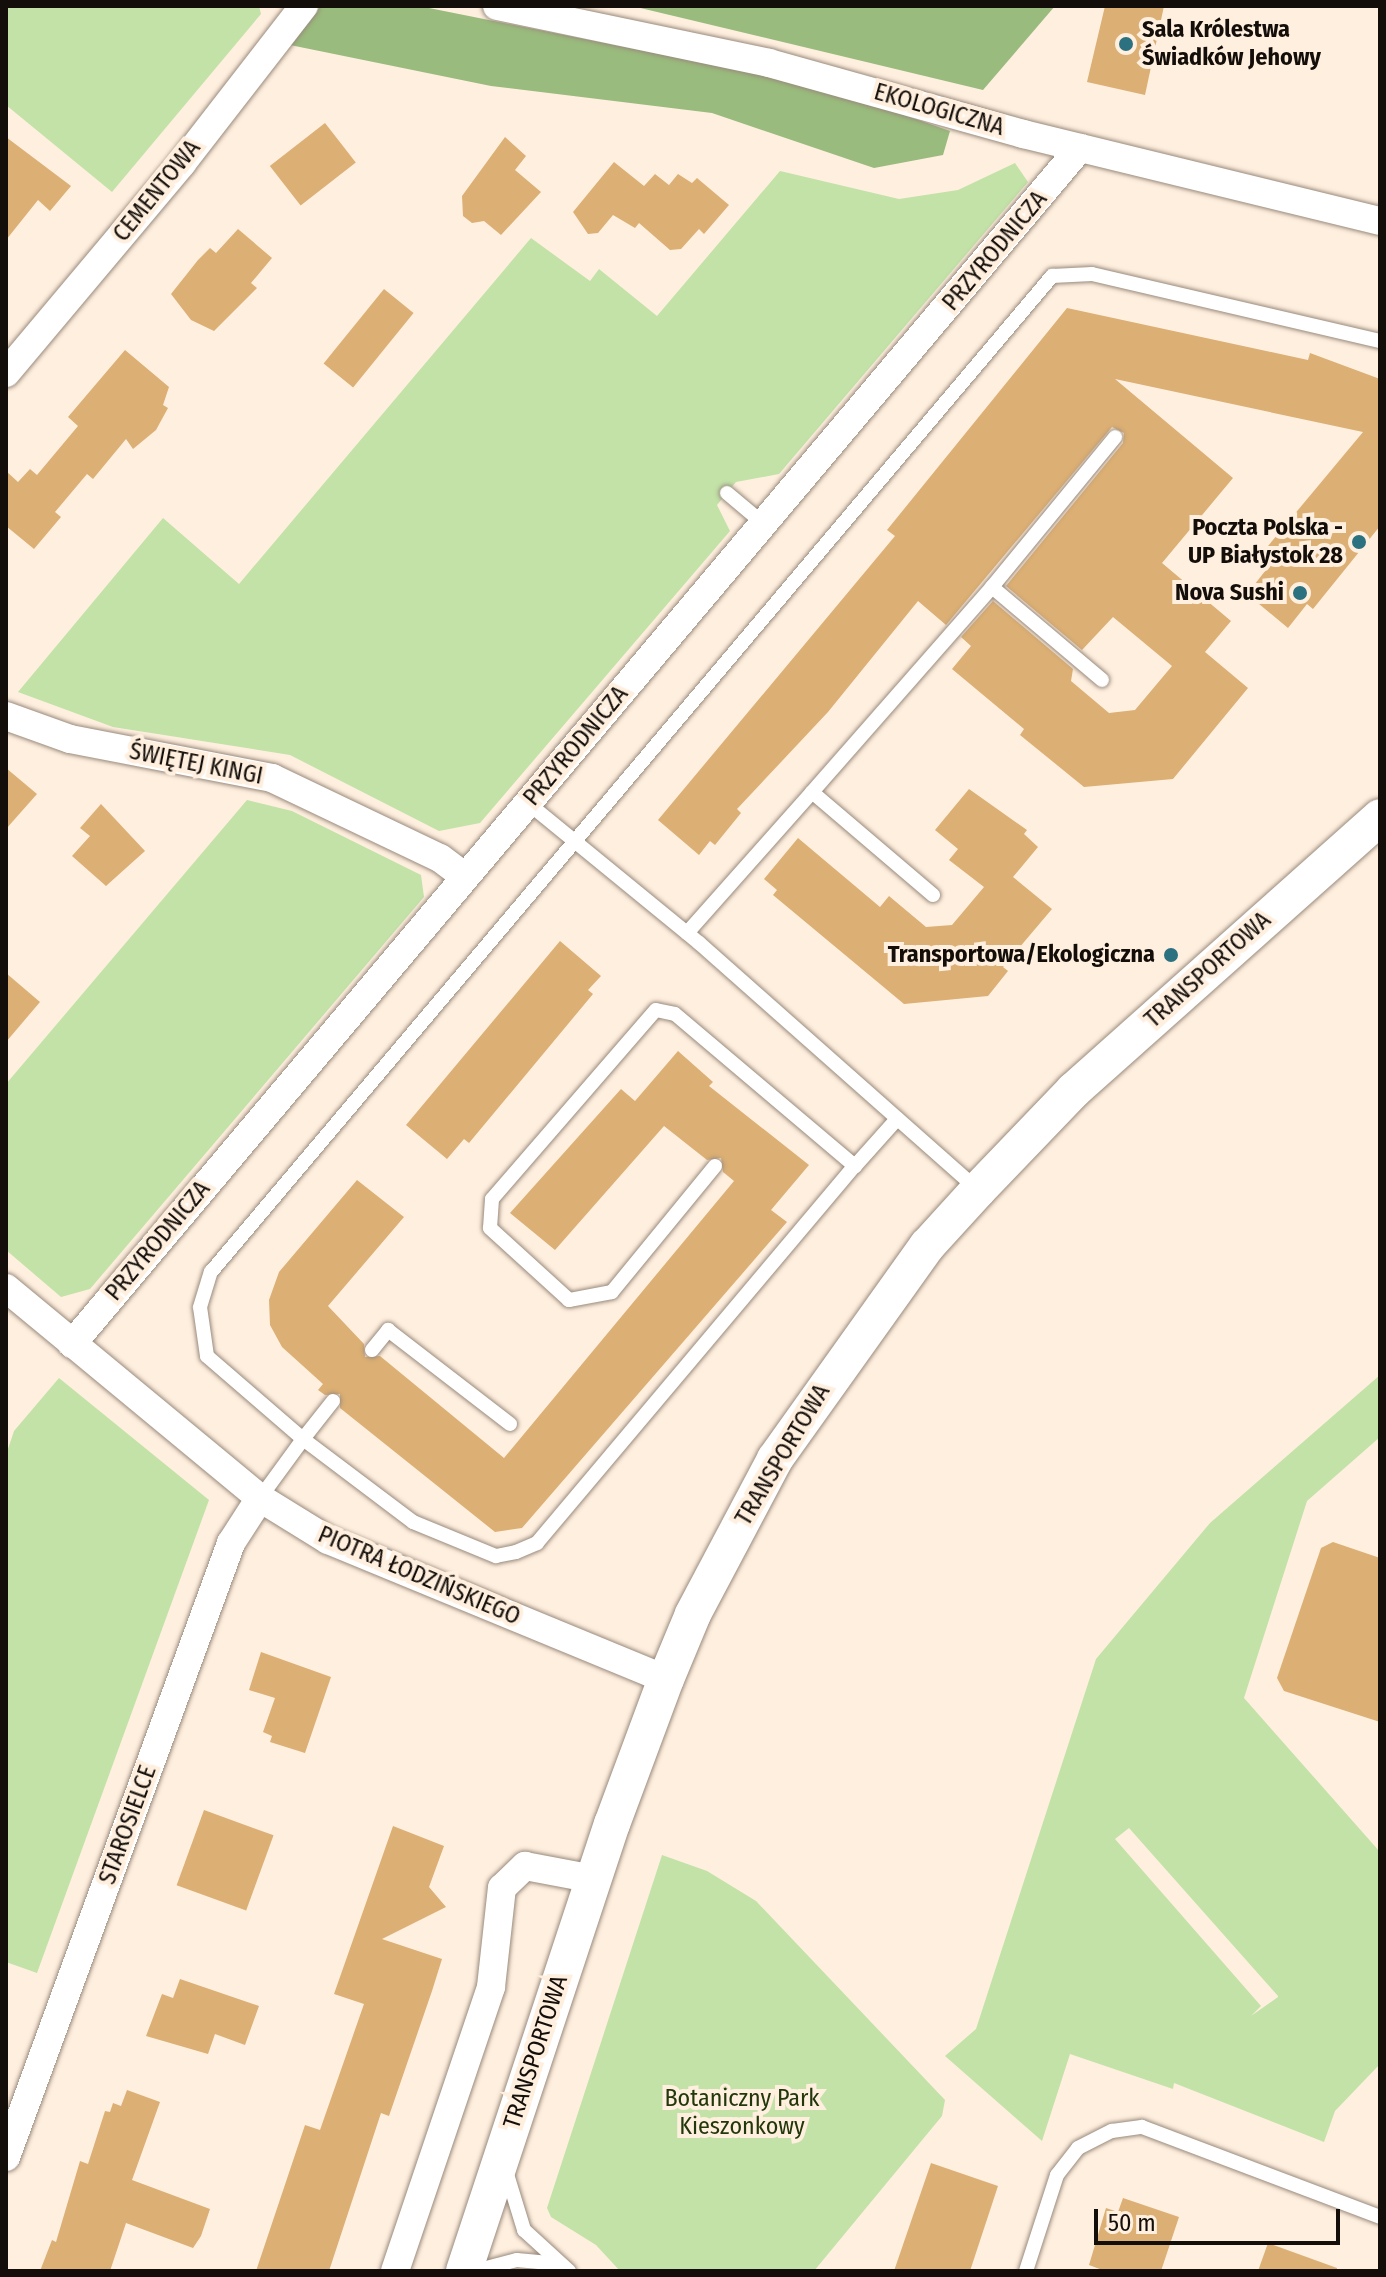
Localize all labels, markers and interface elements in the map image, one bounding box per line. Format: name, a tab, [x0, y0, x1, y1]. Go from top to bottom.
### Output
place label: Sala Królestwa Świadków Jehowy	[1142, 16, 1321, 72]
marker: Sala Królestwa Świadków Jehowy	[1117, 35, 1135, 53]
street label: EKOLOGICZNA	[871, 78, 1007, 142]
street label: CEMENTOWA	[107, 134, 207, 248]
street label: PRZYRODNICZA	[937, 185, 1053, 317]
place label: Poczta Polska - UP Białystok 28	[1188, 514, 1343, 570]
marker: Poczta Polska - UP Białystok 28	[1350, 533, 1368, 551]
place label: Nova Sushi	[1175, 579, 1284, 607]
marker: Nova Sushi	[1291, 584, 1309, 602]
street label: PRZYRODNICZA	[518, 680, 634, 812]
street label: ŚWIĘTEJ KINGI	[127, 737, 265, 791]
street label: TRANSPORTOWA	[1139, 906, 1277, 1034]
place label: Transportowa/Ekologiczna	[888, 941, 1155, 969]
marker: Transportowa/Ekologiczna	[1162, 946, 1180, 964]
street label: PRZYRODNICZA	[100, 1175, 216, 1307]
street label: TRANSPORTOWA	[730, 1379, 836, 1531]
street label: PIOTRA ŁODZIŃSKIEGO	[314, 1520, 524, 1632]
street label: STAROSIELCE	[93, 1762, 163, 1888]
street label: TRANSPORTOWA	[498, 1972, 574, 2132]
park label: Botaniczny Park Kieszonkowy	[664, 2085, 820, 2141]
scale bar	[1098, 2193, 1344, 2243]
text: 50 m	[1108, 2209, 1156, 2237]

